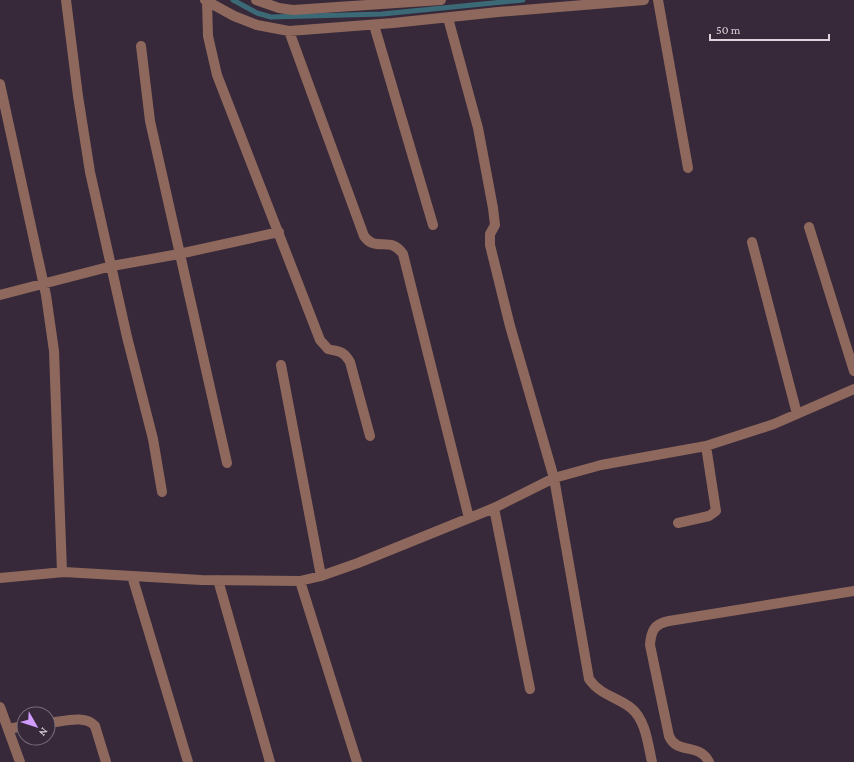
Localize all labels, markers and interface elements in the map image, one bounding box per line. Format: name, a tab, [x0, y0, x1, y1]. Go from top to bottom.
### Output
scale bar	[710, 16, 829, 42]
text: 50 m	[716, 23, 741, 37]
north arrow	[16, 706, 56, 746]
text: N	[36, 726, 51, 739]

